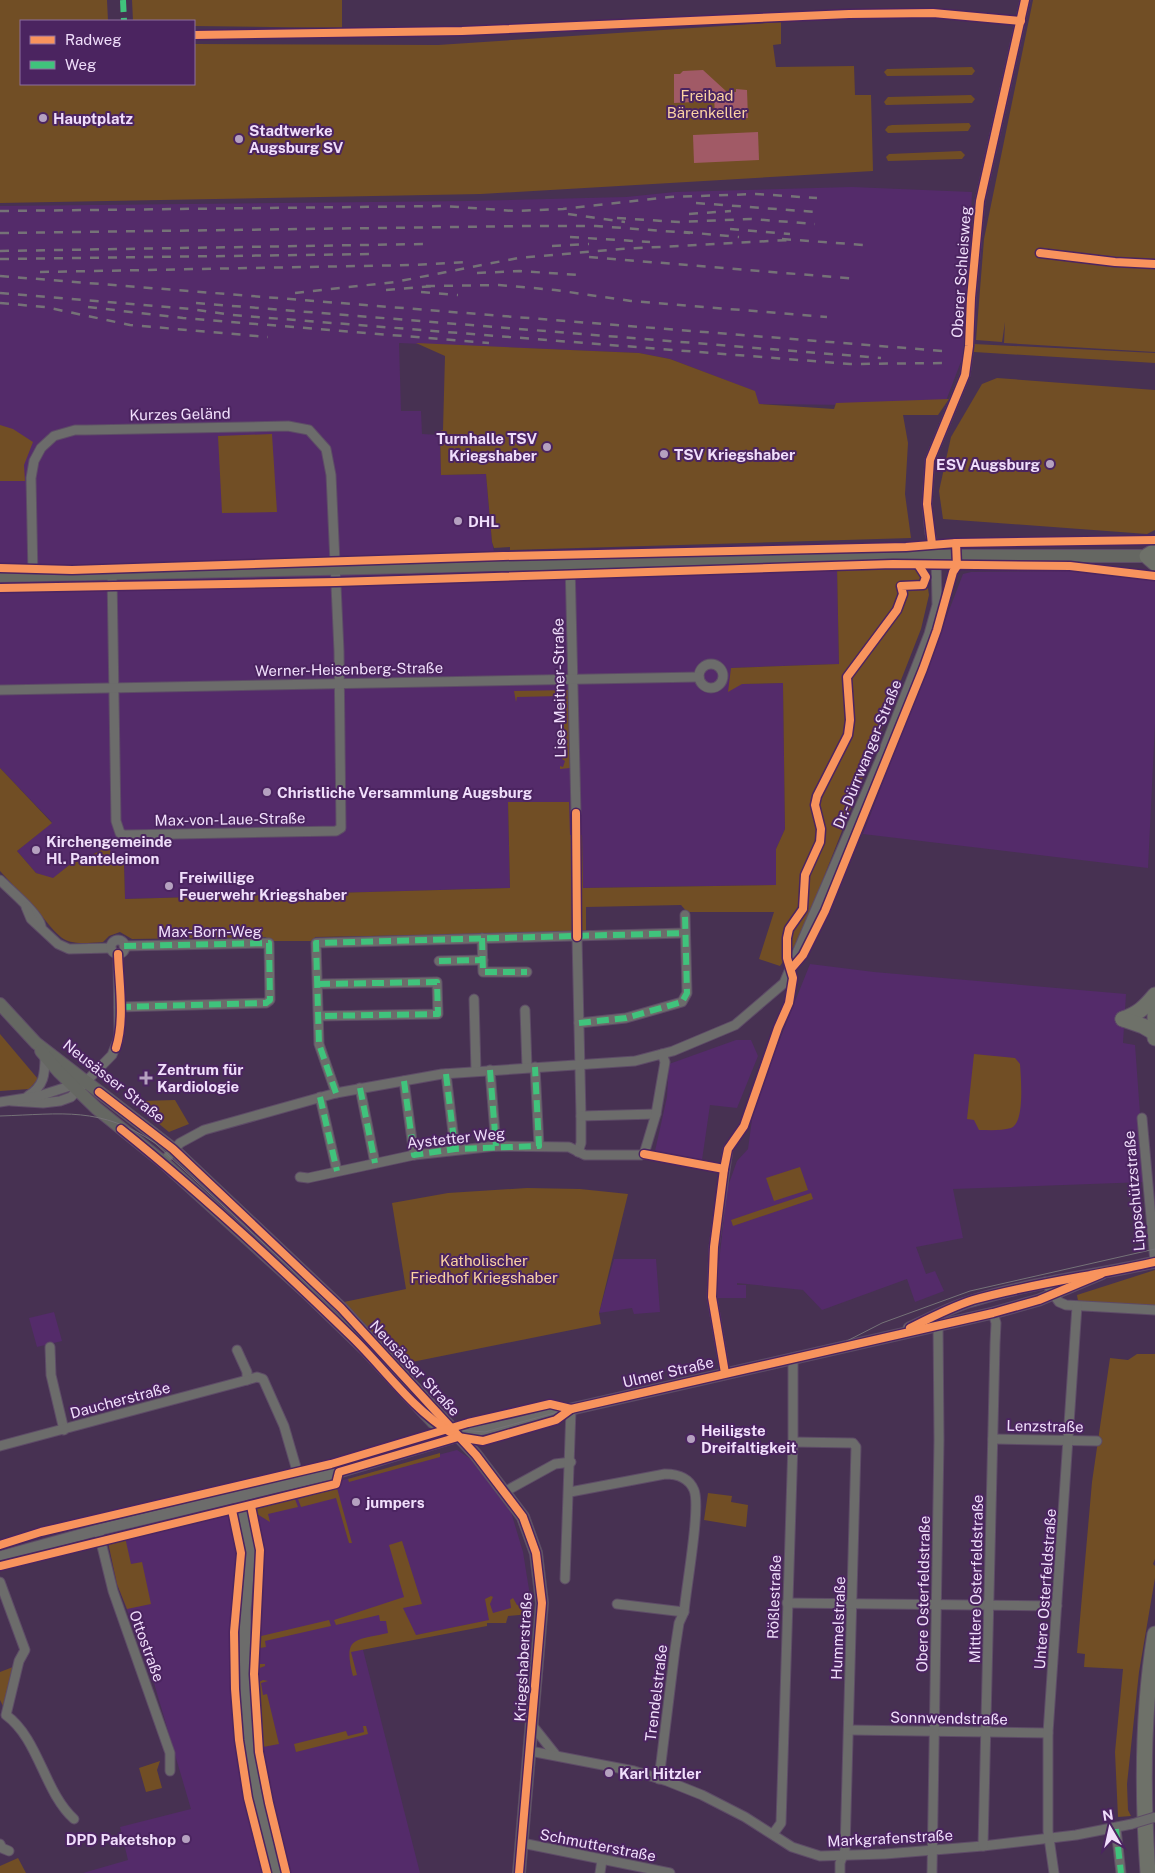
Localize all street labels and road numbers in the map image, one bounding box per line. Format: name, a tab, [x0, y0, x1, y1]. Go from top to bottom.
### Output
street label: Oberer Schleisweg	[948, 206, 974, 338]
street label: Kurzes Geländ	[129, 405, 231, 423]
street label: Lise-Meitner-Straße	[549, 618, 569, 758]
street label: Werner-Heisenberg-Straße	[255, 659, 443, 679]
street label: Dr.-Dürrwanger-Straße	[829, 677, 905, 831]
street label: Max-von-Laue-Straße	[154, 809, 306, 829]
street label: Max-Born-Weg	[158, 923, 262, 940]
street label: Neusässer Straße	[60, 1036, 168, 1126]
street label: Aystetter Weg	[406, 1124, 506, 1152]
street label: Lippschützstraße	[1120, 1130, 1148, 1252]
street label: Neusässer Straße	[366, 1317, 464, 1419]
street label: Ulmer Straße	[621, 1353, 715, 1391]
street label: Daucherstraße	[68, 1378, 172, 1422]
street label: Lenzstraße	[1006, 1417, 1084, 1435]
street label: Mittlere Osterfeldstraße	[966, 1494, 986, 1664]
street label: Untere Osterfeldstraße	[1031, 1508, 1059, 1670]
street label: Obere Osterfeldstraße	[913, 1516, 933, 1672]
street label: Rößlestraße	[764, 1555, 784, 1639]
street label: Hummelstraße	[828, 1576, 848, 1680]
street label: Kriegshaberstraße	[511, 1592, 535, 1722]
street label: Ottostraße	[126, 1608, 168, 1684]
street label: Trendelstraße	[642, 1644, 670, 1742]
street label: Sonnwendstraße	[890, 1708, 1008, 1728]
street label: Schmutterstraße	[538, 1825, 658, 1865]
street label: Markgrafenstraße	[827, 1826, 953, 1850]

